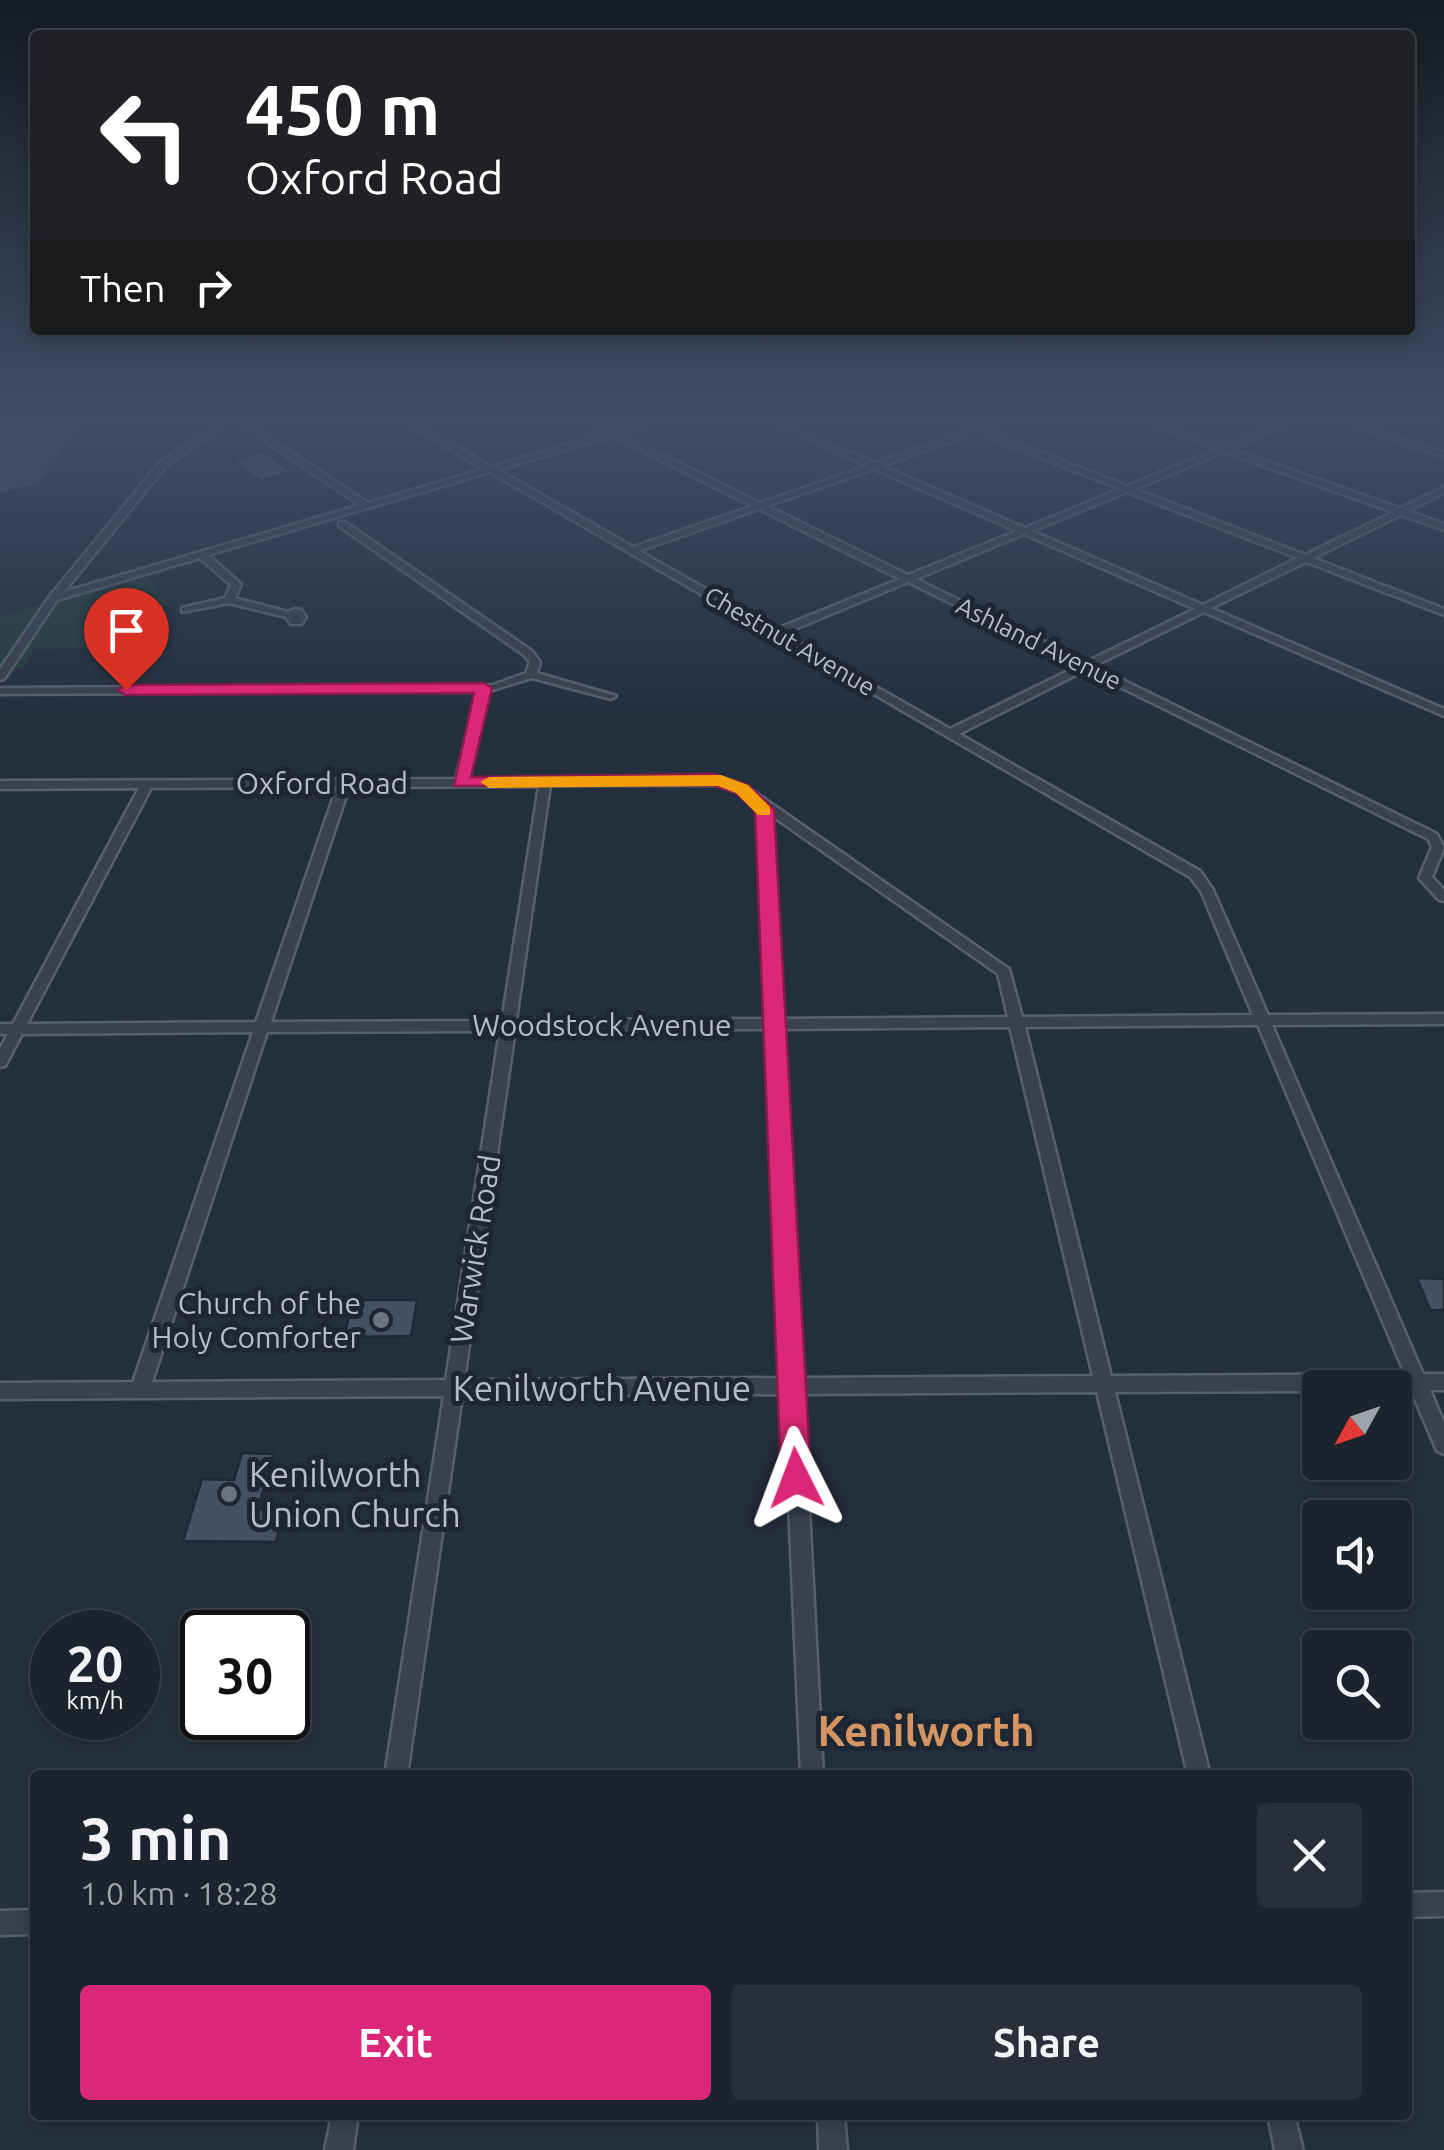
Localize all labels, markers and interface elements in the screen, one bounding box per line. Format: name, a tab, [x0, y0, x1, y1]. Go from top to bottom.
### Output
icon: left	[80, 70, 210, 200]
text: 450 m	[245, 70, 440, 148]
text: Oxford Road	[245, 152, 503, 203]
icon: right	[186, 260, 241, 315]
text: Then	[80, 267, 166, 309]
street label: Chestnut Avenue	[700, 581, 880, 701]
pin	[84, 588, 169, 691]
street label: Ashland Avenue	[952, 591, 1126, 695]
icon: arrive	[99, 603, 154, 658]
street label: Oxford Road	[236, 766, 408, 800]
street label: Woodstock Avenue	[472, 1008, 732, 1042]
street label: Warwick Road	[443, 1152, 507, 1346]
place label: Church of the Holy Comforter	[152, 1286, 362, 1354]
marker: Church of the Holy Comforter	[370, 1309, 392, 1331]
street label: Kenilworth Avenue	[453, 1368, 751, 1408]
north arrow	[1302, 1370, 1412, 1480]
map controls	[1302, 1370, 1412, 1740]
position arrow	[744, 1426, 848, 1530]
place label: Kenilworth Union Church	[249, 1454, 461, 1534]
marker: Kenilworth Union Church	[218, 1483, 240, 1505]
button: sound	[1302, 1500, 1412, 1610]
speed limit sign: 30	[180, 1610, 310, 1740]
button: search	[1302, 1630, 1412, 1740]
text: 20	[67, 1635, 123, 1691]
text: km/h	[66, 1686, 124, 1714]
district label: Kenilworth	[817, 1707, 1035, 1754]
button: close	[1257, 1803, 1362, 1908]
text: 3 min	[80, 1804, 232, 1871]
text: 1.0 km · 18:28	[80, 1875, 278, 1911]
button: Exit	[80, 1985, 711, 2100]
button: Share	[731, 1985, 1362, 2100]

